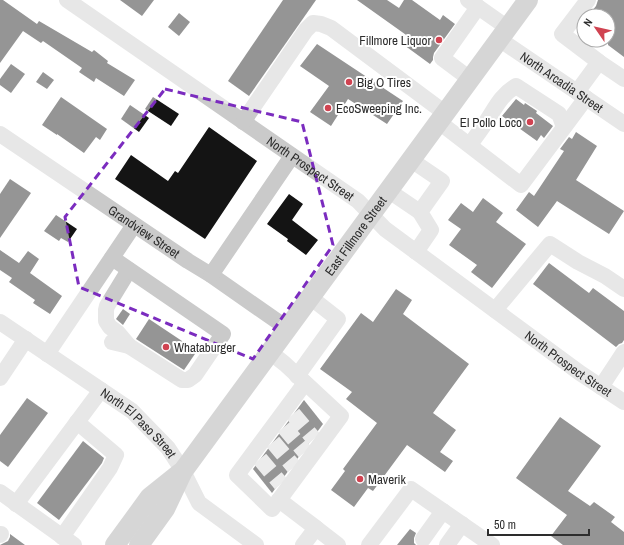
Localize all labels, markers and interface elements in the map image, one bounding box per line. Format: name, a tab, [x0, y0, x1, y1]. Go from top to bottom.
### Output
north arrow	[576, 8, 616, 48]
text: N	[580, 16, 595, 29]
place label: Fillmore Liquor	[359, 32, 431, 49]
marker: Fillmore Liquor	[434, 35, 444, 45]
street label: North Arcadia Street	[517, 48, 606, 116]
place label: Big O Tires	[357, 74, 411, 91]
marker: Big O Tires	[344, 77, 354, 87]
place label: EcoSweeping Inc.	[336, 100, 422, 117]
marker: EcoSweeping Inc.	[323, 103, 333, 113]
place label: El Pollo Loco	[460, 114, 522, 131]
marker: El Pollo Loco	[525, 117, 535, 127]
street label: North Prospect Street	[263, 132, 357, 205]
street label: East Fillmore Street	[321, 193, 390, 279]
street label: Grandview Street	[105, 202, 183, 262]
street label: North Prospect Street	[521, 327, 615, 401]
place label: Whataburger	[174, 339, 236, 356]
marker: Whataburger	[161, 342, 171, 352]
street label: North El Paso Street	[97, 384, 180, 461]
place label: Maverik	[368, 471, 407, 488]
marker: Maverik	[355, 474, 365, 484]
scale bar	[488, 511, 589, 537]
text: 50 m	[494, 517, 516, 533]

